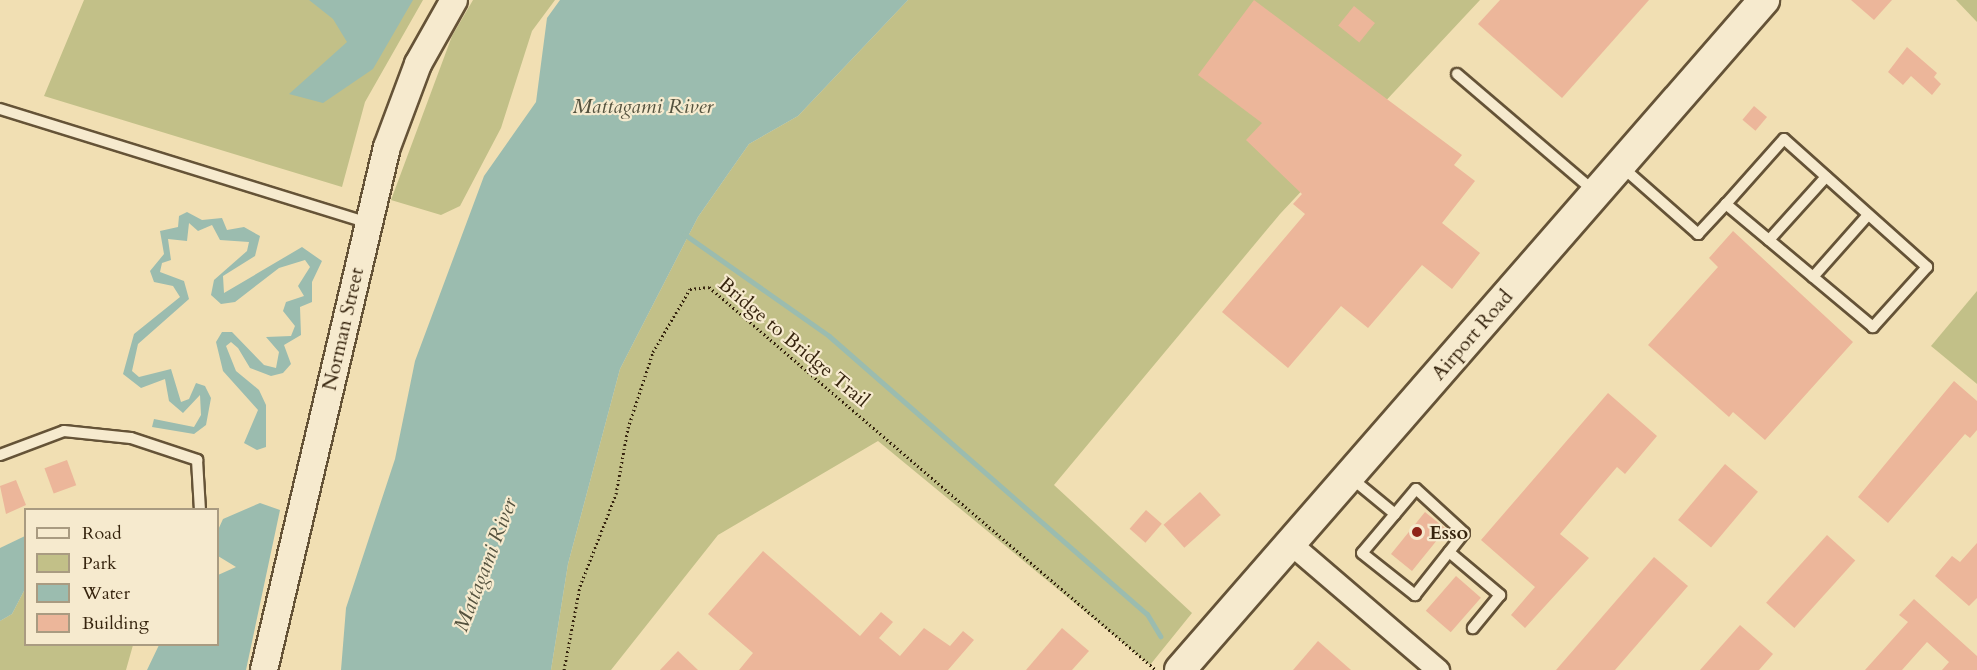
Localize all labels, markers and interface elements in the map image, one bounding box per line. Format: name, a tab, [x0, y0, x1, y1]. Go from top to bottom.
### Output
water label: Mattagami River	[573, 94, 713, 120]
street label: Norman Street	[317, 265, 369, 393]
street label: Bridge to Bridge Trail	[714, 272, 874, 412]
street label: Airport Road	[1426, 285, 1518, 385]
water label: Mattagami River	[449, 495, 523, 635]
legend	[24, 508, 219, 646]
place label: Esso	[1429, 520, 1468, 544]
text: Road	[82, 521, 122, 546]
marker: Esso	[1410, 525, 1424, 539]
text: Park	[82, 551, 117, 576]
text: Water	[82, 581, 130, 606]
text: Building	[82, 611, 149, 636]

